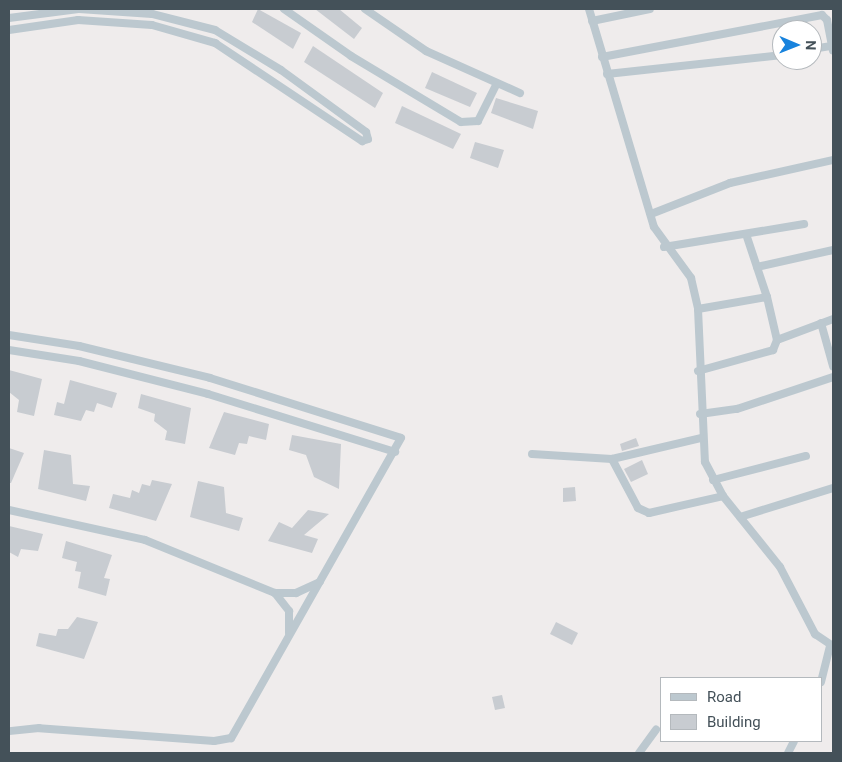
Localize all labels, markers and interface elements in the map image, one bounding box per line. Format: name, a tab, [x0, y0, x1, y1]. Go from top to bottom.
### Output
north arrow	[772, 20, 822, 70]
text: N	[803, 40, 819, 50]
legend	[660, 677, 822, 742]
text: Road	[707, 688, 741, 706]
text: Building	[707, 713, 761, 731]

